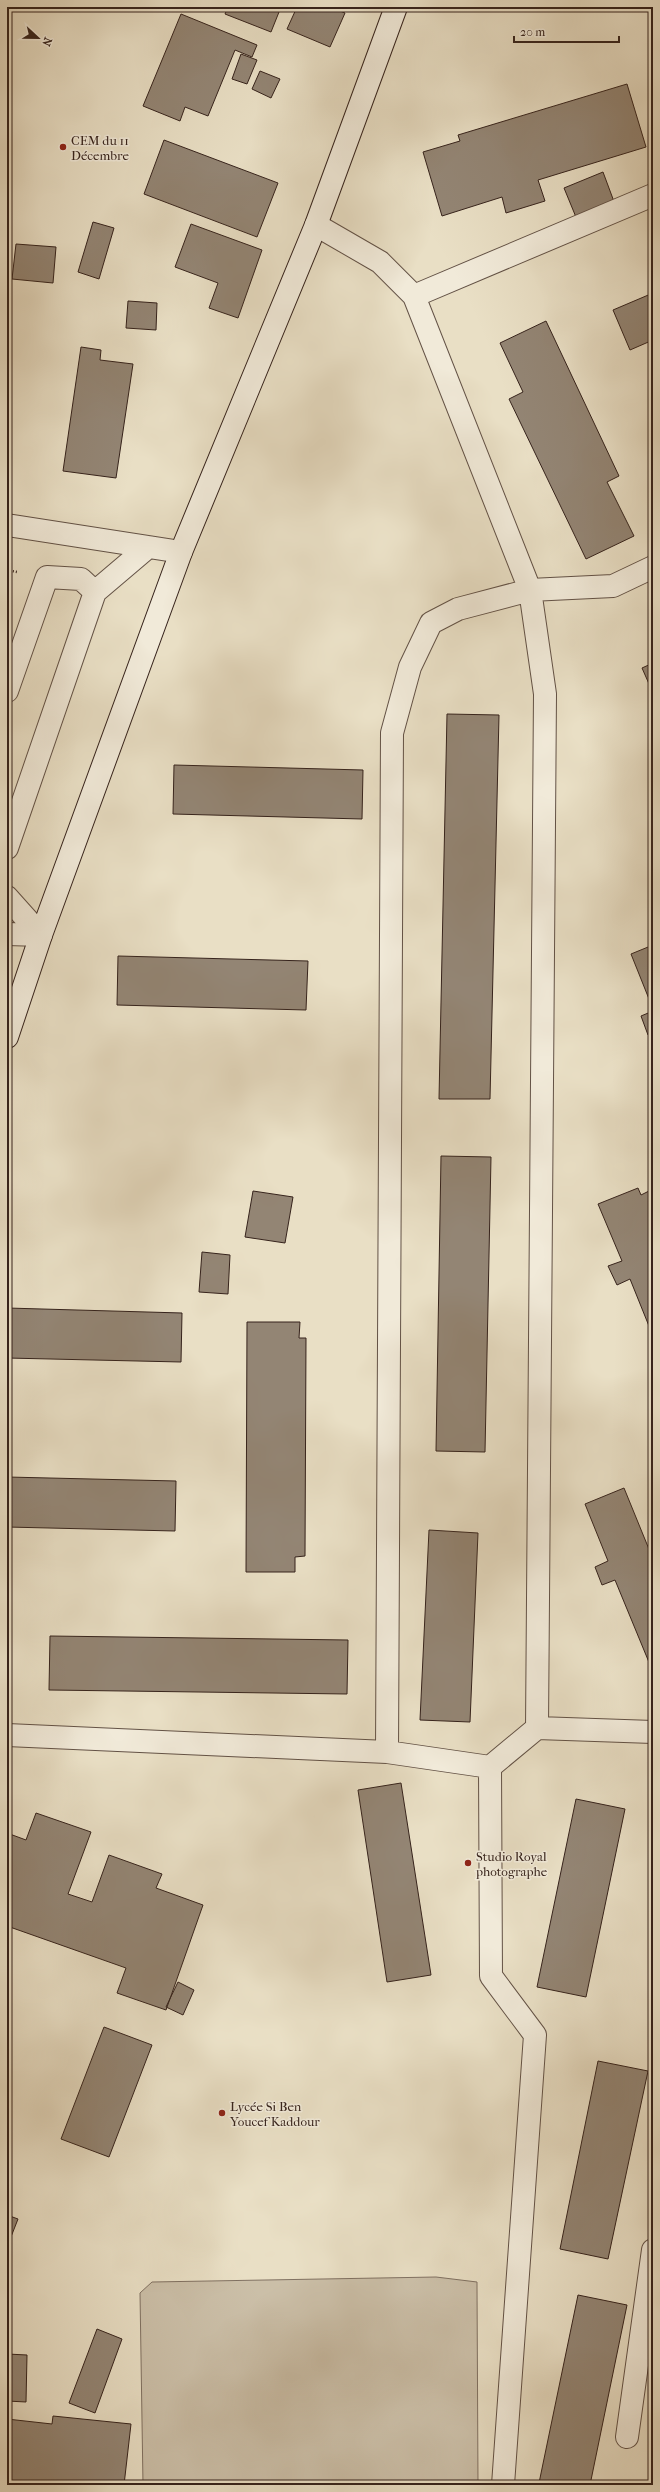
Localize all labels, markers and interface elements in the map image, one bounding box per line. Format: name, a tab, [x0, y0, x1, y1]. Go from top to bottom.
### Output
north arrow	[18, 18, 58, 58]
scale bar	[514, 18, 619, 44]
text: 20 m	[520, 25, 545, 39]
text: N	[39, 35, 54, 48]
place label: CEM du 11 Décembre	[71, 133, 129, 163]
marker: CEM du 11 Décembre	[58, 142, 68, 152]
place label: Studio Royal photographe	[475, 1849, 548, 1879]
marker: Studio Royal photographe	[463, 1858, 473, 1868]
place label: Lycée Si Ben Youcef Kaddour	[229, 2099, 320, 2129]
marker: Lycée Si Ben Youcef Kaddour	[217, 2108, 227, 2118]

